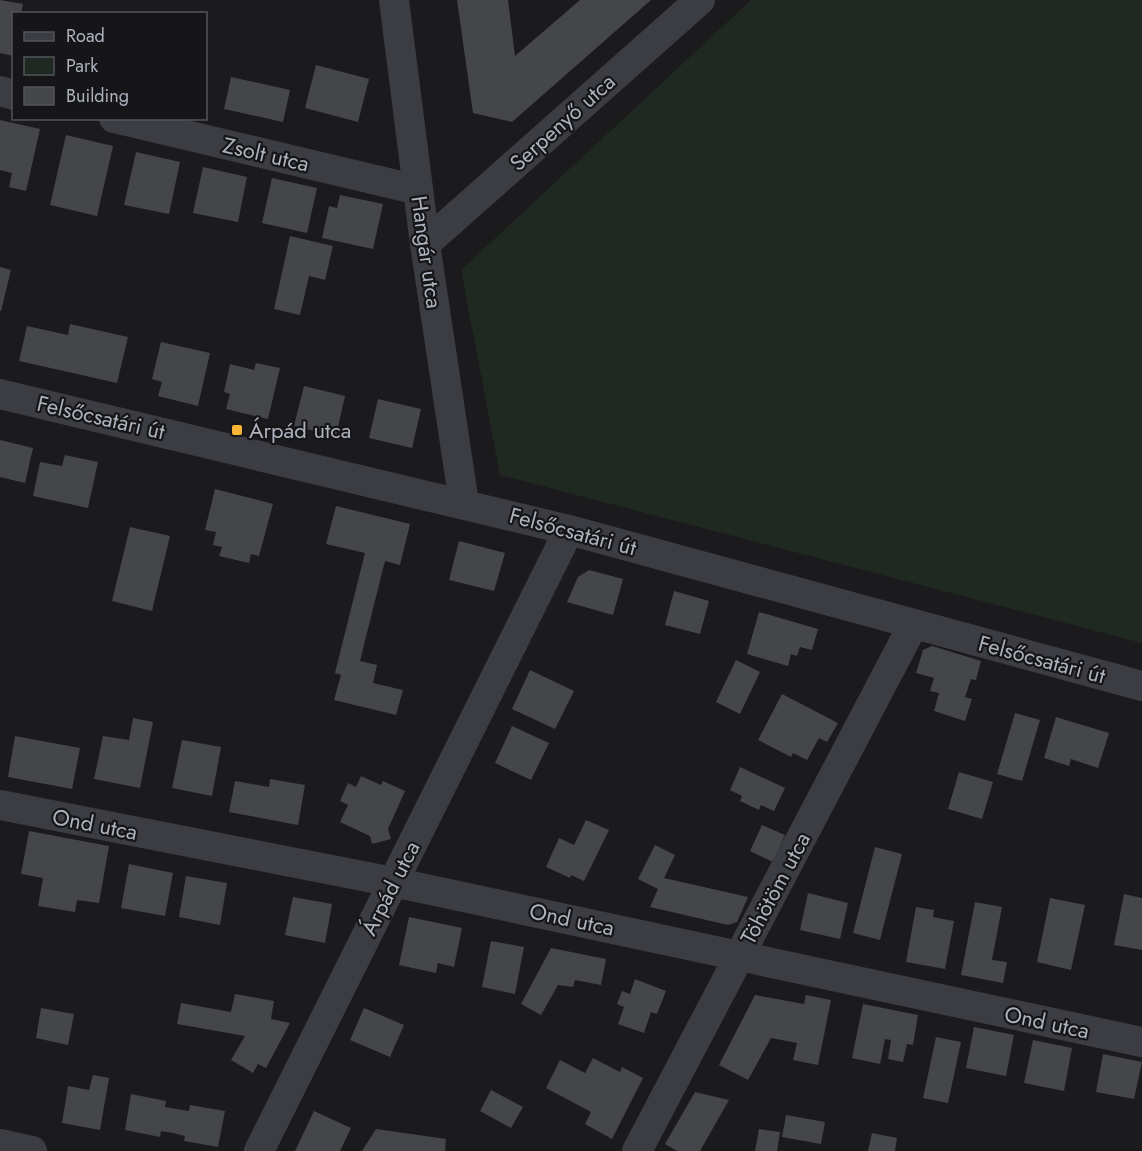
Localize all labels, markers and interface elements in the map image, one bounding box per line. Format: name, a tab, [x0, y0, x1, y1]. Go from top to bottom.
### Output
legend	[12, 12, 207, 120]
text: Road	[66, 23, 105, 49]
text: Park	[66, 53, 98, 79]
street label: Serpenyő utca	[502, 66, 622, 178]
text: Building	[66, 83, 129, 109]
street label: Zsolt utca	[220, 129, 312, 179]
street label: Hangár utca	[403, 194, 451, 310]
street label: Felsőcsatári út	[34, 387, 169, 447]
place label: Árpád utca	[249, 414, 351, 446]
marker: Árpád utca	[230, 423, 244, 437]
street label: Felsőcsatári út	[506, 499, 641, 563]
street label: Felsőcsatári út	[975, 627, 1110, 691]
street label: Ond utca	[50, 800, 140, 848]
street label: Töhötöm utca	[732, 826, 818, 950]
street label: Árpád utca	[353, 835, 427, 941]
street label: Ond utca	[527, 894, 617, 944]
street label: Ond utca	[1002, 997, 1092, 1047]

